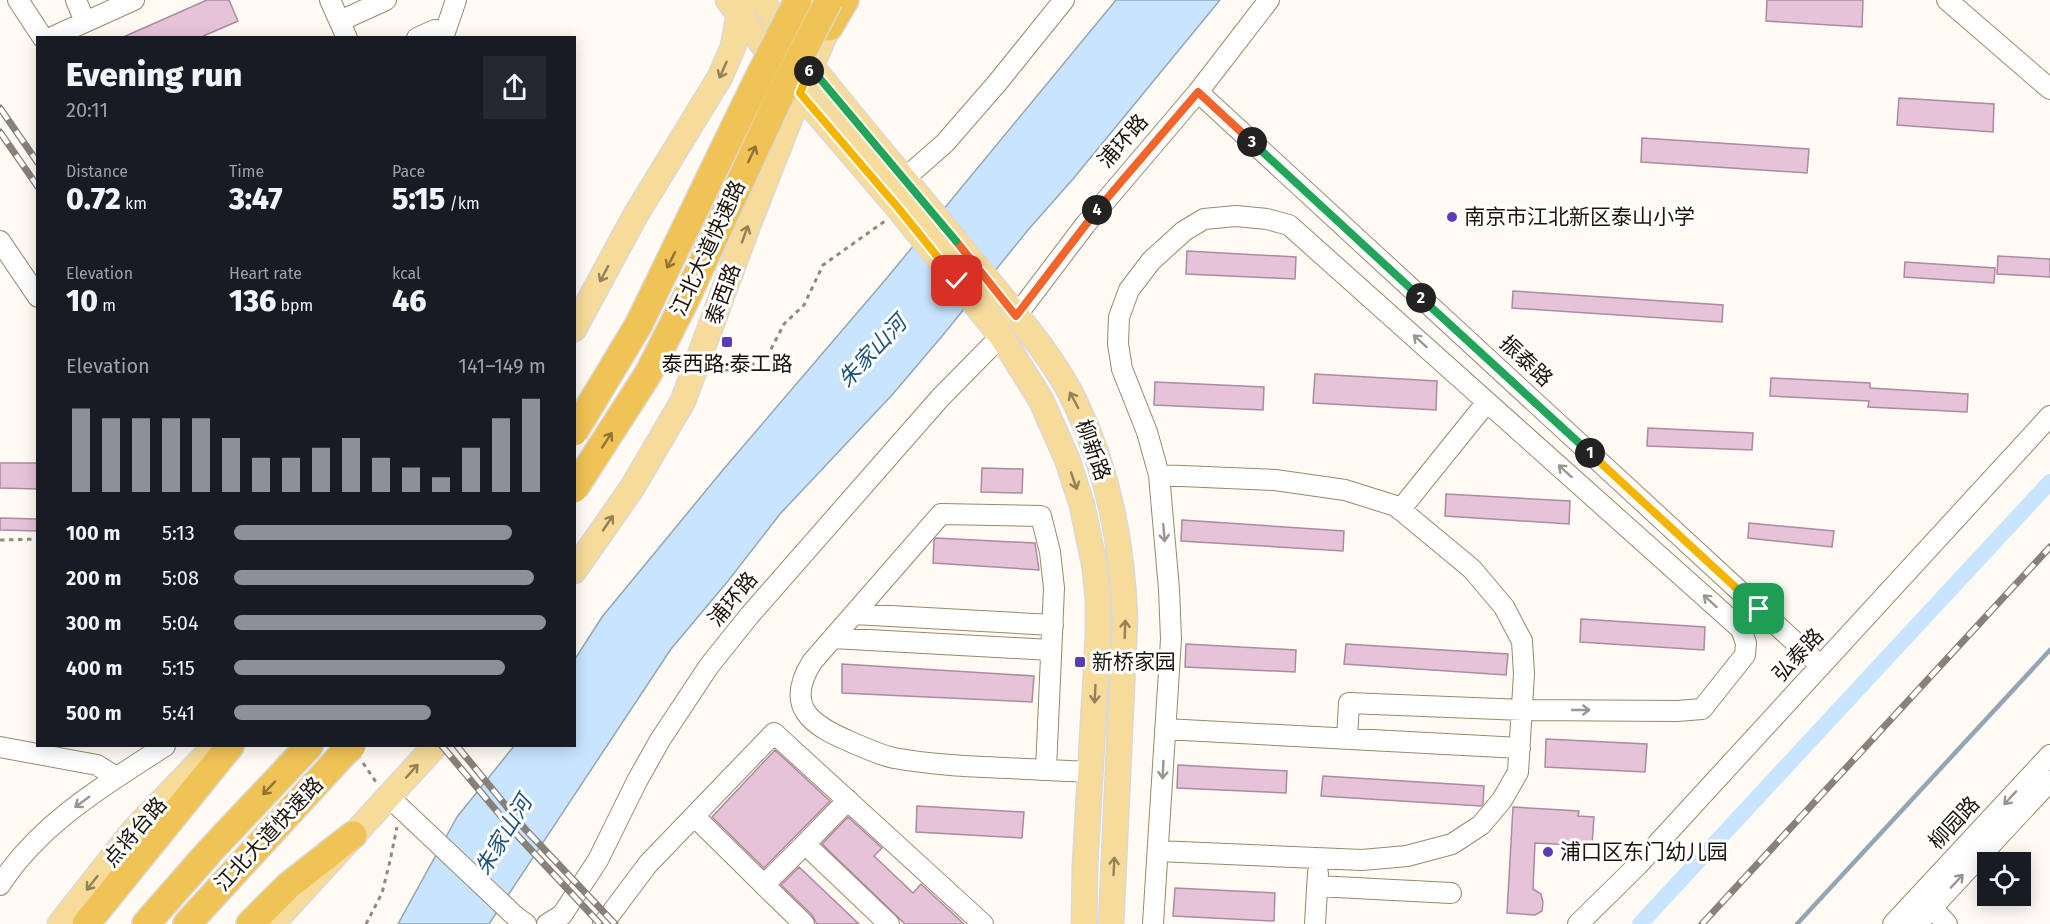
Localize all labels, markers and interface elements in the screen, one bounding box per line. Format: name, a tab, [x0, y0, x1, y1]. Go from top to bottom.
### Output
text: Evening run	[66, 55, 242, 95]
button: share	[483, 56, 546, 119]
pin: 6	[794, 56, 824, 86]
one-way arrow	[717, 60, 728, 78]
text: 6	[804, 61, 814, 80]
text: 20:11	[66, 98, 108, 122]
street label: 浦环路	[1093, 109, 1153, 173]
pin: 3	[1237, 127, 1267, 157]
text: 3	[1248, 132, 1256, 151]
one-way arrow	[747, 146, 759, 164]
text: Distance	[66, 162, 128, 181]
text: Time	[229, 162, 264, 181]
text: Pace	[392, 162, 425, 181]
street label: 江北大道快速路	[665, 176, 751, 320]
text: 0.72	[66, 181, 121, 217]
text: 3:47	[229, 181, 282, 217]
text: 5:15	[392, 181, 445, 217]
text: km	[121, 194, 147, 213]
text: /km	[445, 194, 480, 213]
pin: 4	[1082, 195, 1112, 225]
text: 4	[1092, 200, 1102, 219]
place label: 南京市江北新区泰山小学	[1464, 204, 1695, 230]
marker: 南京市江北新区泰山小学	[1445, 210, 1459, 224]
one-way arrow	[740, 225, 751, 244]
one-way arrow	[664, 250, 676, 268]
pin	[931, 255, 982, 306]
street label: 泰西路	[700, 260, 746, 328]
text: Elevation	[66, 264, 133, 283]
text: Heart rate	[229, 264, 302, 283]
text: kcal	[392, 264, 421, 283]
icon: check	[940, 264, 973, 297]
one-way arrow	[598, 265, 609, 283]
text: 10	[66, 283, 98, 319]
text: 136	[229, 283, 276, 319]
text: 46	[392, 283, 426, 319]
pin: 2	[1406, 283, 1436, 313]
text: 2	[1417, 288, 1425, 307]
text: m	[98, 296, 116, 315]
text: bpm	[276, 296, 313, 315]
water label: 朱家山河	[832, 307, 915, 393]
street label: 振泰路	[1494, 330, 1558, 392]
one-way arrow	[1413, 334, 1428, 348]
marker: 泰西路·泰工路	[720, 335, 734, 349]
place label: 泰西路·泰工路	[661, 351, 793, 377]
text: Elevation	[66, 354, 150, 378]
text: 141–149 m	[458, 354, 546, 378]
one-way arrow	[1068, 392, 1080, 409]
street label: 柳新路	[1070, 416, 1116, 484]
one-way arrow	[601, 432, 613, 449]
pin: 1	[1575, 438, 1605, 468]
text: 1	[1586, 443, 1594, 462]
one-way arrow	[1558, 464, 1573, 478]
one-way arrow	[1070, 471, 1081, 490]
one-way arrow	[602, 515, 614, 531]
text: 100 m	[66, 521, 120, 545]
text: 5:13	[162, 521, 195, 545]
one-way arrow	[1159, 523, 1170, 543]
text: 200 m	[66, 566, 121, 590]
text: 5:08	[162, 566, 199, 590]
street label: 浦环路	[703, 567, 763, 631]
pin	[1733, 583, 1784, 634]
icon: arrive	[1742, 592, 1775, 625]
one-way arrow	[1703, 594, 1718, 608]
text: 300 m	[66, 611, 121, 635]
text: 5:04	[162, 611, 199, 635]
one-way arrow	[1119, 619, 1131, 639]
street label: 弘泰路	[1767, 623, 1829, 687]
place label: 新桥家园	[1092, 649, 1176, 675]
marker: 新桥家园	[1073, 655, 1087, 669]
text: 400 m	[66, 656, 122, 680]
text: 5:15	[162, 656, 195, 680]
one-way arrow	[1090, 684, 1101, 704]
text: 500 m	[66, 701, 122, 725]
text: 5:41	[162, 701, 195, 725]
one-way arrow	[1571, 705, 1591, 716]
one-way arrow	[1157, 760, 1168, 779]
one-way arrow	[405, 764, 419, 779]
street label: 江北大道快速路	[209, 771, 329, 897]
one-way arrow	[262, 780, 276, 795]
water label: 朱家山河	[469, 787, 540, 880]
one-way arrow	[2003, 790, 2017, 805]
street label: 柳园路	[1923, 791, 1985, 855]
street label: 点将台路	[98, 792, 172, 872]
one-way arrow	[74, 796, 90, 809]
place label: 浦口区东门幼儿园	[1560, 839, 1728, 865]
marker: 浦口区东门幼儿园	[1541, 845, 1555, 859]
map controls	[1977, 852, 2031, 906]
button: locate	[1977, 852, 2031, 906]
one-way arrow	[1108, 856, 1119, 876]
one-way arrow	[1950, 874, 1964, 889]
one-way arrow	[86, 875, 99, 891]

